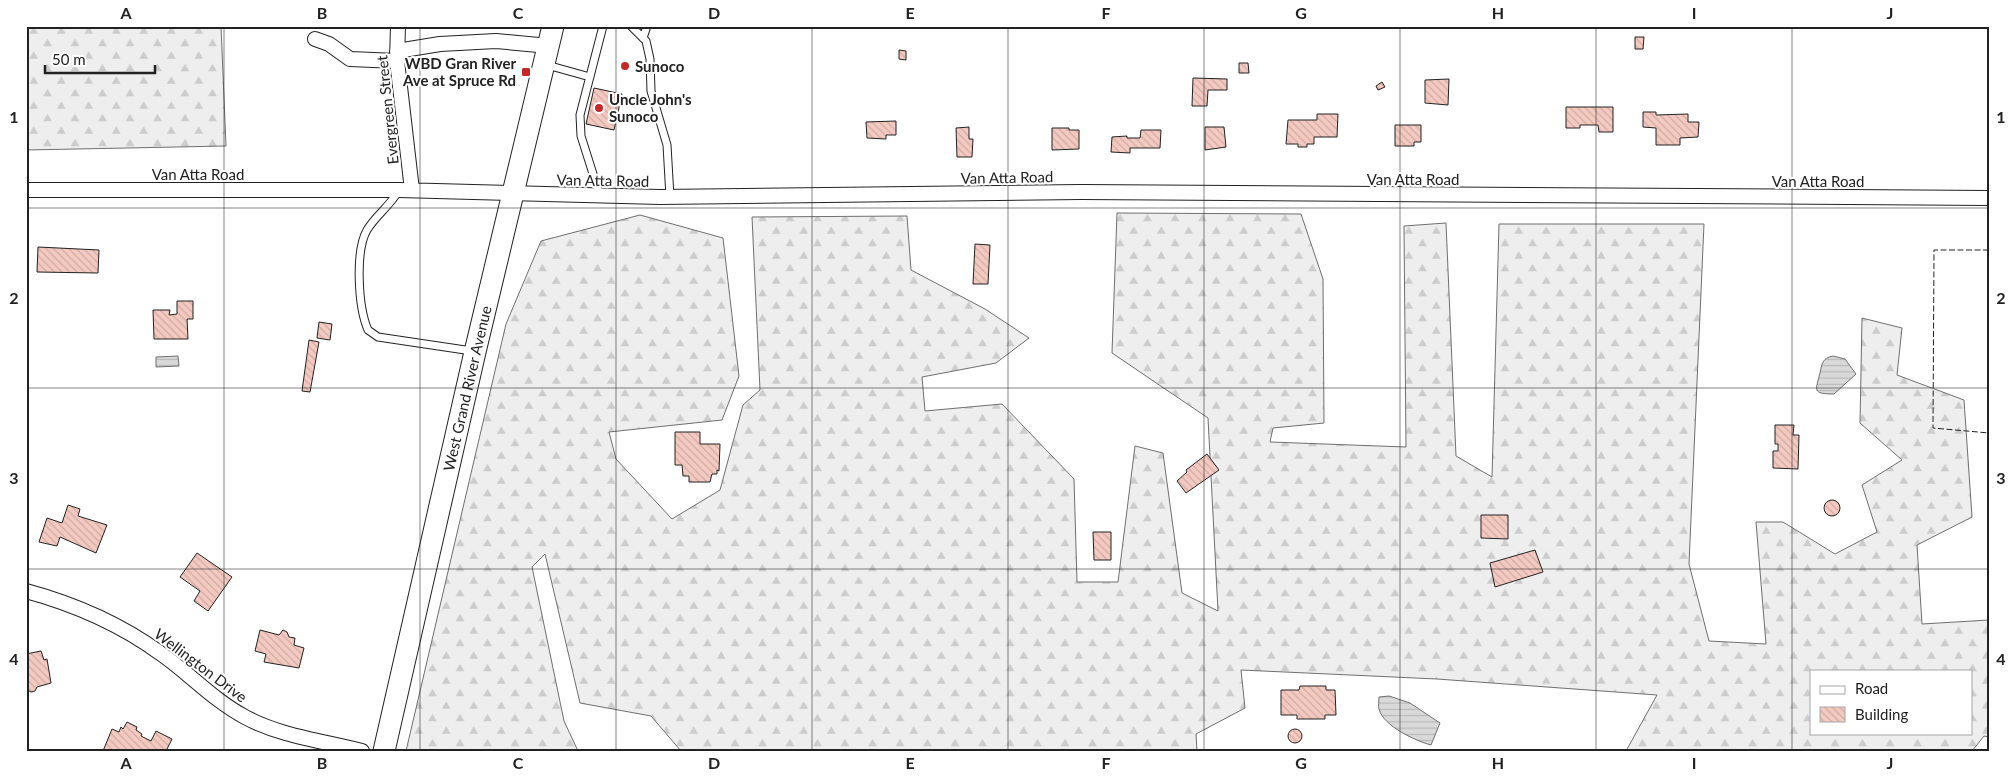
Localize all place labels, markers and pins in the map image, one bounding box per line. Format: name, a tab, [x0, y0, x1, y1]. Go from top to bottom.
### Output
place label: WBD Gran River Ave at Spruce Rd	[402, 54, 516, 89]
place label: Sunoco	[635, 57, 685, 75]
marker: Sunoco	[619, 60, 631, 72]
marker: WBD Gran River Ave at Spruce Rd	[520, 66, 532, 78]
place label: Uncle John's Sunoco	[609, 90, 692, 125]
marker: Uncle John's Sunoco	[593, 102, 605, 114]

